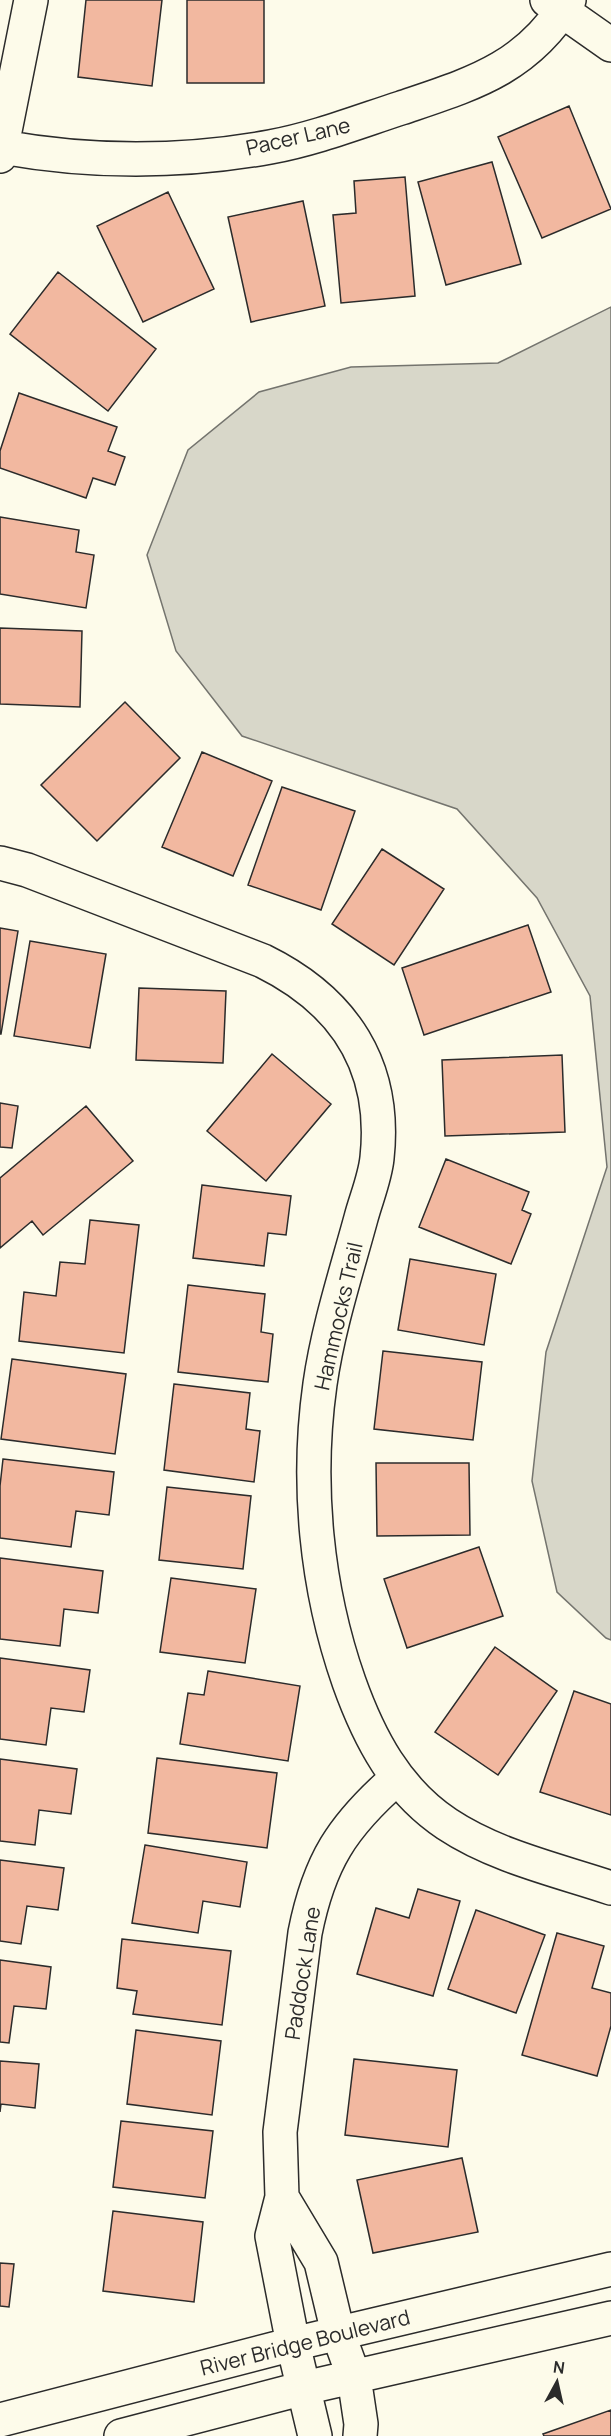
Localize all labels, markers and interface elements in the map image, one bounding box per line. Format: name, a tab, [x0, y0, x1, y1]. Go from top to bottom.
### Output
street label: Pacer Lane	[243, 110, 353, 162]
street label: Hammocks Trail	[307, 1239, 369, 1393]
street label: Paddock Lane	[278, 1904, 326, 2042]
street label: River Bridge Boulevard	[197, 2302, 413, 2382]
north arrow	[527, 2352, 587, 2412]
text: N	[552, 2355, 566, 2379]

